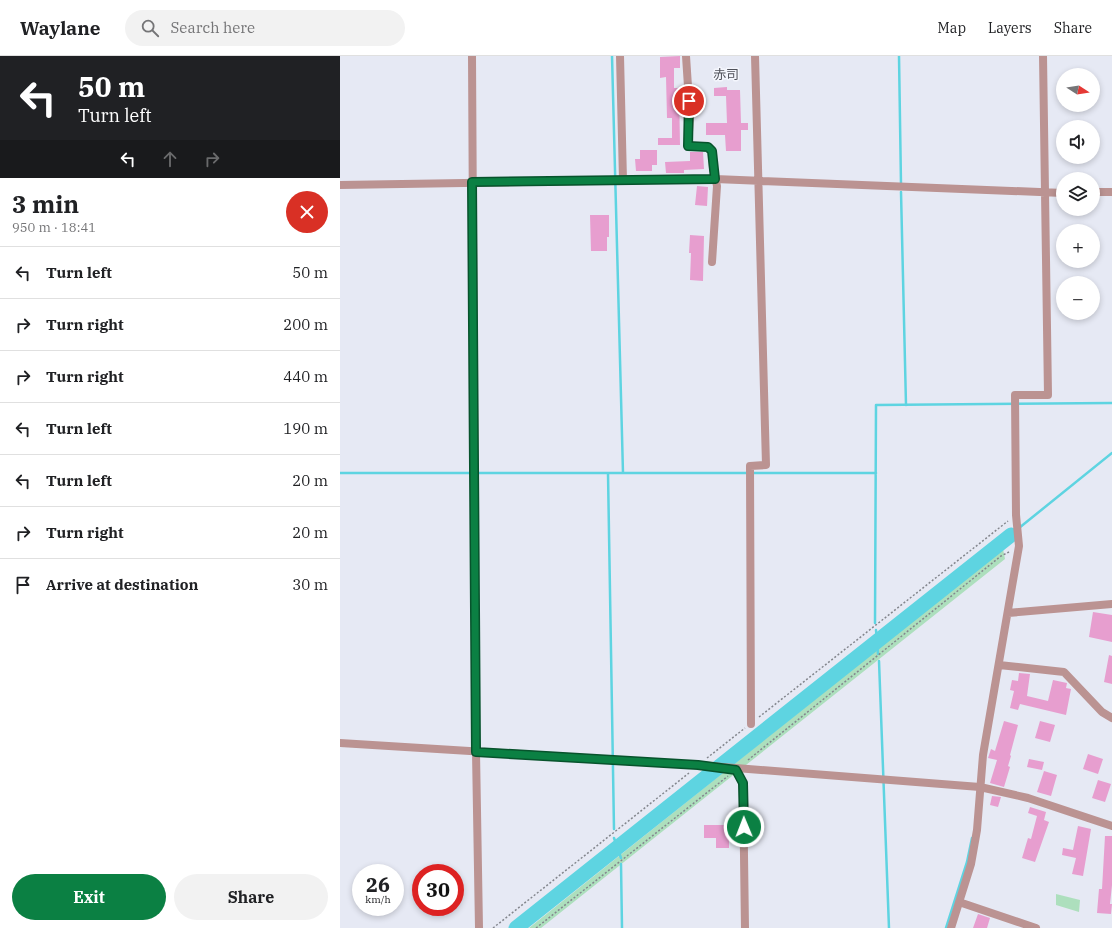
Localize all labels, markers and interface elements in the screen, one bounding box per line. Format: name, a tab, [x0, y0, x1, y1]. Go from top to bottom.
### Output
search box	[125, 10, 405, 46]
text: Waylane	[20, 16, 101, 40]
icon: search	[139, 17, 161, 39]
text: Search here	[171, 18, 255, 37]
text: Map	[938, 19, 966, 37]
text: Layers	[988, 19, 1032, 37]
text: Share	[1054, 19, 1092, 37]
district label: 赤司	[713, 66, 739, 83]
text: 50 m	[78, 68, 145, 105]
north arrow	[1056, 68, 1100, 112]
map controls	[1056, 68, 1100, 320]
icon: left	[12, 72, 64, 124]
pin	[672, 84, 706, 118]
icon: arrive	[678, 90, 700, 112]
text: Turn left	[78, 104, 152, 127]
button: sound	[1056, 120, 1100, 164]
icon: left	[117, 148, 139, 170]
icon: ahead	[159, 148, 181, 170]
icon: right	[201, 148, 223, 170]
button: layers	[1056, 172, 1100, 216]
text: 3 min	[12, 188, 79, 220]
button: close	[286, 191, 328, 233]
text: 950 m · 18:41	[12, 219, 96, 236]
button: +	[1056, 224, 1100, 268]
icon: left	[12, 262, 34, 284]
text: Turn left	[46, 263, 112, 282]
text: 50 m	[292, 263, 328, 282]
button: −	[1056, 276, 1100, 320]
icon: right	[12, 314, 34, 336]
text: Turn right	[46, 315, 124, 334]
text: 200 m	[283, 315, 328, 334]
icon: right	[12, 366, 34, 388]
text: Turn right	[46, 367, 124, 386]
text: 440 m	[283, 367, 328, 386]
icon: left	[12, 418, 34, 440]
text: Turn left	[46, 419, 112, 438]
text: 190 m	[283, 419, 328, 438]
icon: left	[12, 470, 34, 492]
text: Turn left	[46, 471, 112, 490]
text: 20 m	[292, 471, 328, 490]
icon: right	[12, 522, 34, 544]
text: Turn right	[46, 523, 124, 542]
text: 20 m	[292, 523, 328, 542]
icon: arrive	[12, 574, 34, 596]
text: Arrive at destination	[46, 575, 198, 594]
text: 30 m	[292, 575, 328, 594]
position arrow	[723, 806, 765, 848]
speed limit sign: 30	[412, 864, 464, 916]
text: 26	[366, 871, 390, 898]
button: Exit	[12, 874, 166, 920]
button: Share	[174, 874, 328, 920]
text: km/h	[365, 893, 391, 906]

